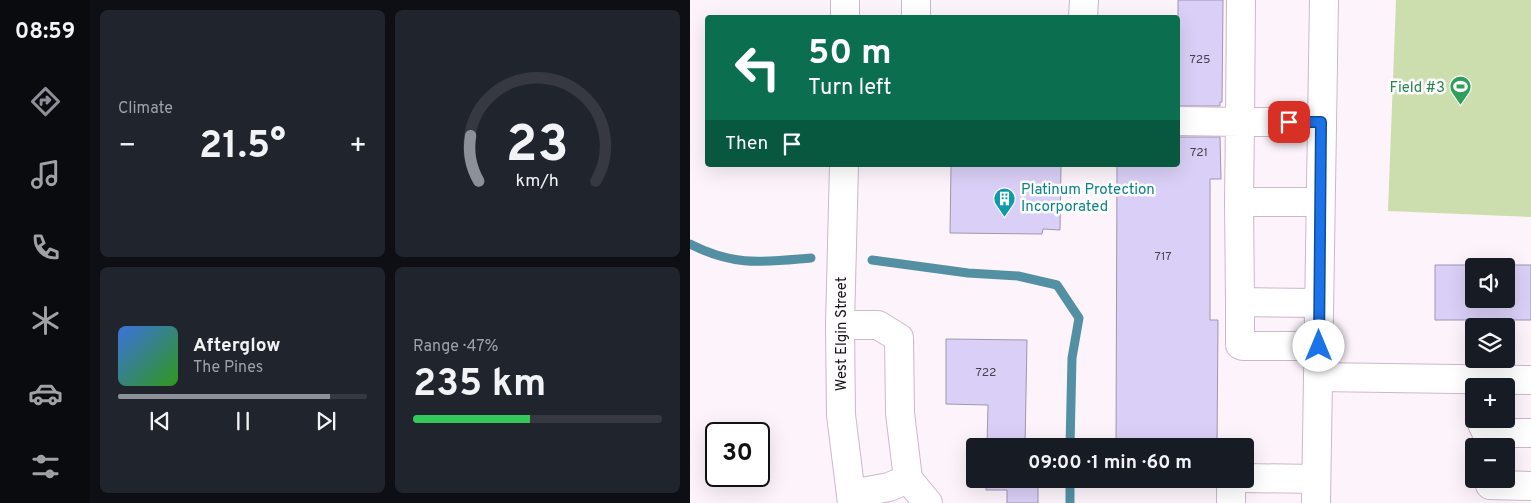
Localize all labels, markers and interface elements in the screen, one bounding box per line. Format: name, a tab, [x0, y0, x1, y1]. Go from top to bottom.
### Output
text: 08:59	[15, 19, 75, 46]
text: 50 m	[808, 32, 892, 76]
icon: left	[725, 35, 790, 100]
house number: 725	[1190, 52, 1210, 68]
text: Turn left	[808, 75, 891, 102]
sports icon: Field #3	[1449, 75, 1473, 106]
place label: Field #3	[1390, 79, 1445, 98]
icon: directions	[28, 84, 63, 119]
text: Climate	[118, 99, 173, 119]
pin	[1268, 101, 1310, 143]
icon: arrive	[1275, 108, 1303, 136]
text: 23	[506, 114, 569, 180]
text: 21.5°	[199, 123, 286, 172]
text: −	[118, 129, 136, 165]
text: +	[349, 129, 367, 165]
icon: arrive	[778, 130, 806, 158]
text: Then	[725, 132, 768, 156]
house number: 721	[1190, 145, 1208, 161]
icon: music	[28, 157, 63, 192]
text: km/h	[516, 170, 559, 193]
place label: Platinum Protection Incorporated	[1021, 181, 1155, 217]
building icon: Platinum Protection Incorporated	[993, 186, 1017, 217]
icon: phone	[28, 230, 63, 265]
house number: 717	[1154, 249, 1172, 265]
map controls	[1465, 258, 1515, 488]
button: sound	[1465, 258, 1515, 308]
street label: West Elgin Street	[833, 277, 852, 391]
icon: climate	[28, 303, 63, 338]
button: layers	[1465, 318, 1515, 368]
position arrow	[1292, 319, 1344, 371]
text: Afterglow	[193, 334, 281, 358]
text: Range · 47%	[413, 337, 498, 357]
text: The Pines	[193, 358, 263, 378]
text: 235 km	[413, 361, 546, 410]
house number: 722	[976, 365, 996, 381]
icon: car	[28, 376, 63, 411]
button: +	[1465, 378, 1515, 428]
icon: previous	[146, 407, 174, 435]
icon: pause	[229, 407, 257, 435]
icon: next	[312, 407, 340, 435]
speed limit sign: 30	[705, 422, 770, 487]
button: −	[1465, 438, 1515, 488]
icon: filters	[28, 449, 63, 484]
text: 09:00 · 1 min · 60 m	[1028, 451, 1192, 475]

